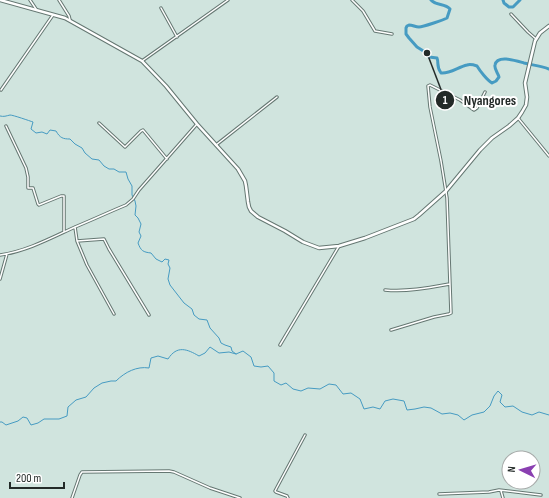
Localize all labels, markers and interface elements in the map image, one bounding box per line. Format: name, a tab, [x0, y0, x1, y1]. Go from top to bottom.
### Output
callout: Nyangores	[435, 87, 524, 113]
text: Nyangores	[464, 92, 516, 109]
text: 1	[443, 93, 448, 108]
north arrow	[501, 450, 541, 490]
scale bar	[10, 464, 64, 490]
text: N	[505, 466, 518, 473]
text: 200 m	[16, 471, 42, 486]

